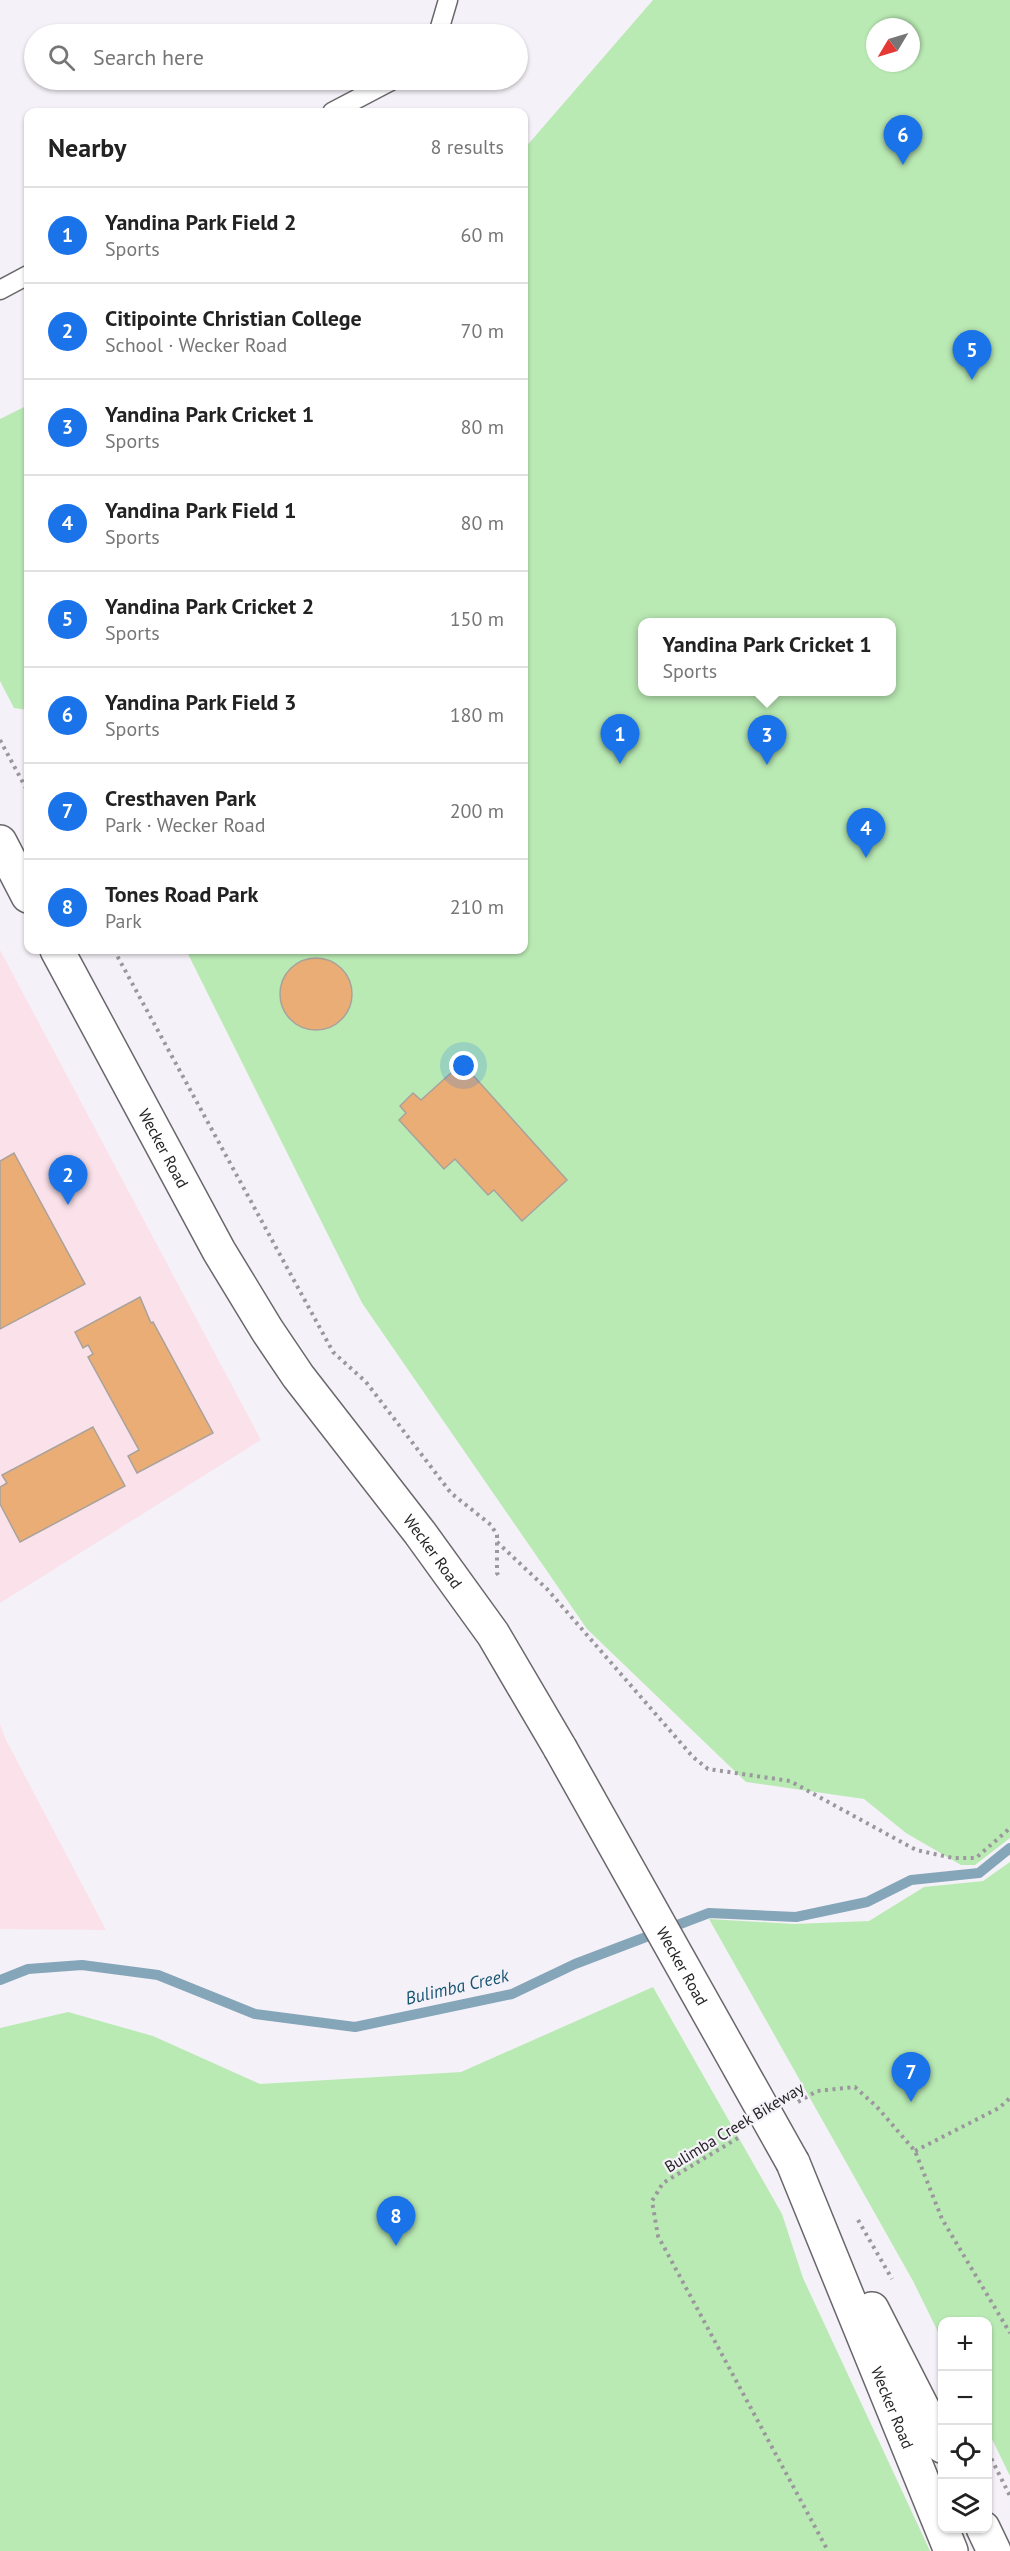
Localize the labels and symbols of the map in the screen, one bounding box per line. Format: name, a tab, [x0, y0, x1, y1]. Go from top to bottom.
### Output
north arrow	[866, 18, 920, 72]
pin: 6	[884, 116, 922, 165]
pin: 5	[952, 330, 992, 380]
pin: 1	[600, 714, 640, 764]
pin: 3	[748, 716, 786, 765]
pin: 4	[846, 808, 886, 858]
your location	[449, 1051, 478, 1080]
street label: Wecker Road	[134, 1105, 193, 1191]
pin: 2	[48, 1156, 88, 1205]
street label: Wecker Road	[399, 1510, 467, 1592]
street label: Wecker Road	[652, 1923, 712, 2009]
water label: Bulimba Creek	[403, 1963, 512, 2010]
pin: 7	[892, 2052, 930, 2102]
street label: Bulimba Creek Bikeway	[661, 2077, 808, 2176]
pin: 8	[376, 2196, 416, 2246]
street label: Wecker Road	[867, 2363, 918, 2452]

